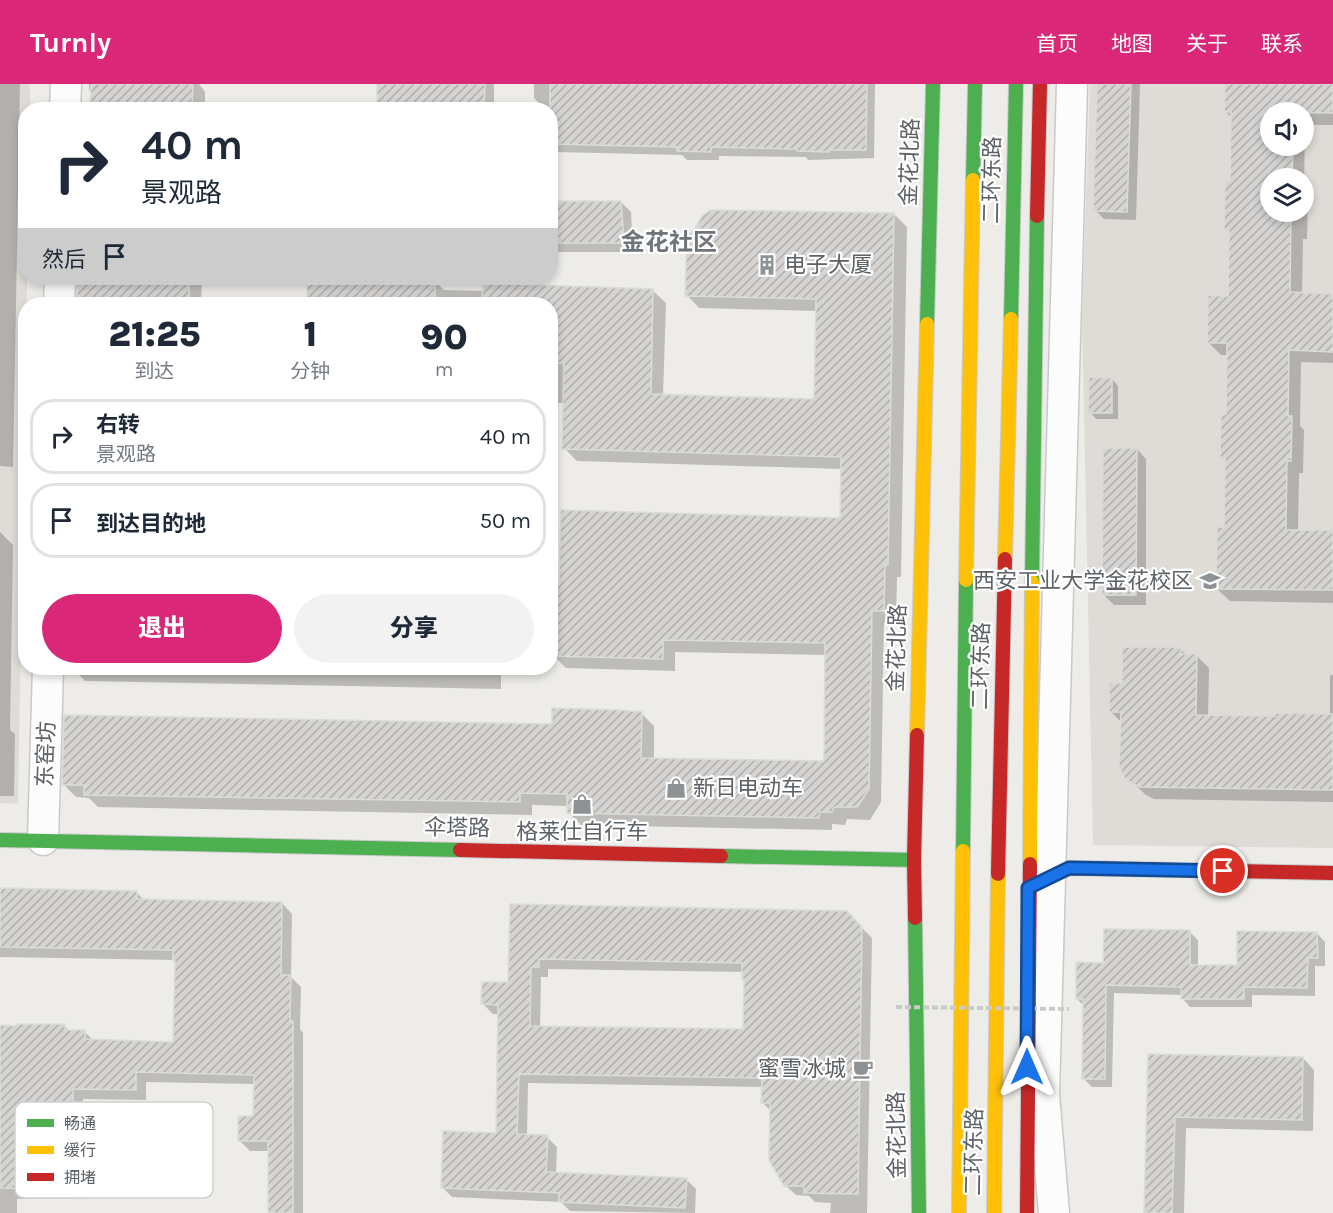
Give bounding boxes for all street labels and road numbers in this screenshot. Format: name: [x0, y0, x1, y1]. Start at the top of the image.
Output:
street label: 金花北路: [895, 118, 925, 206]
street label: 二环东路: [978, 136, 1006, 224]
street label: 金花北路: [882, 604, 912, 692]
street label: 二环东路: [967, 622, 995, 710]
street label: 东窑坊: [32, 721, 60, 787]
street label: 伞塔路: [424, 814, 490, 842]
street label: 金花北路: [883, 1091, 911, 1179]
street label: 二环东路: [960, 1108, 988, 1196]

